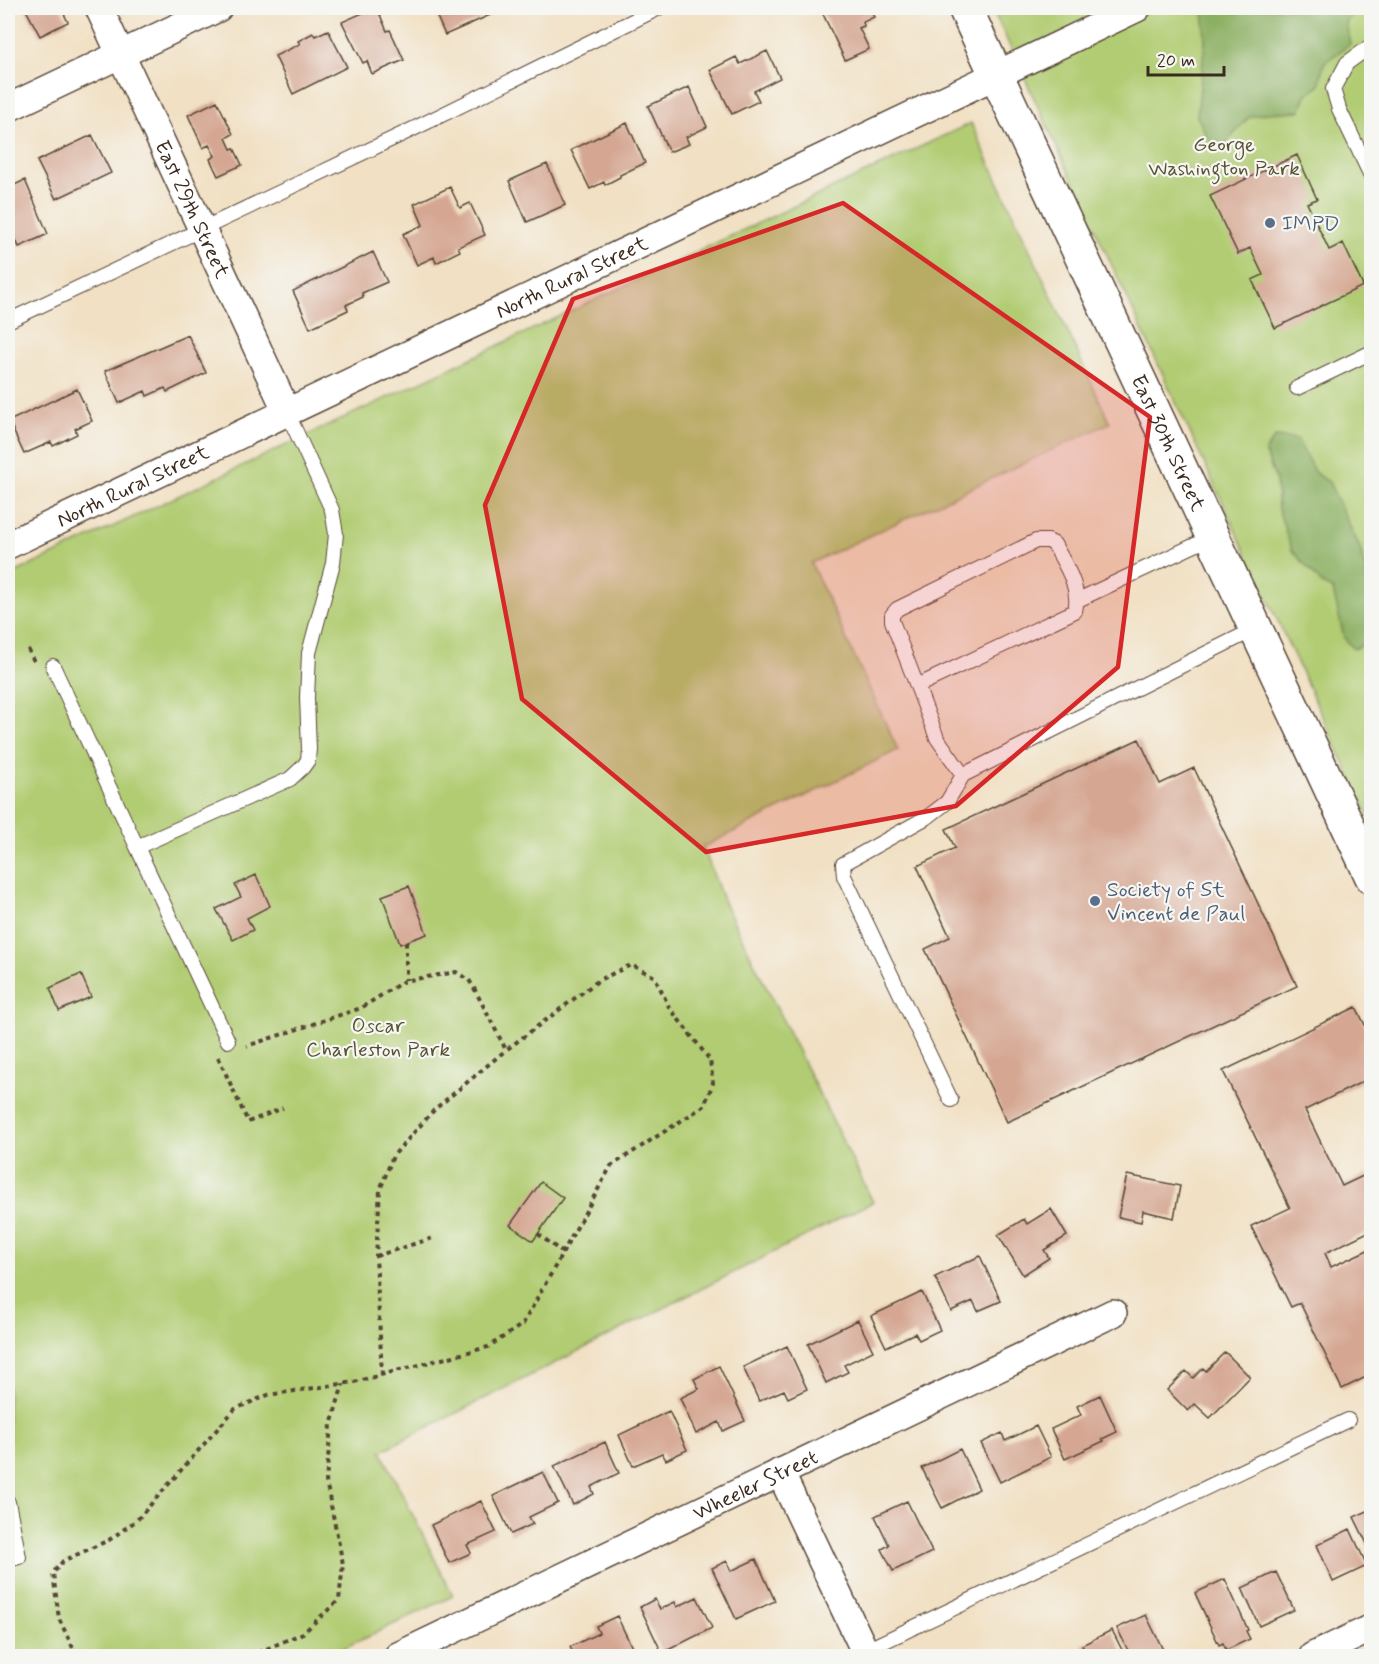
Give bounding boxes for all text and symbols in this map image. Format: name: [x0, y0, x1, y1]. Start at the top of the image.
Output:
scale bar: [1148, 39, 1224, 77]
text: 20 m: [1157, 49, 1195, 73]
park label: George Washington Park: [1148, 131, 1300, 185]
street label: East 29th Street: [148, 136, 236, 284]
place label: IMPD: [1282, 210, 1339, 238]
marker: IMPD: [1263, 216, 1277, 230]
street label: North Rural Street: [491, 229, 653, 326]
street label: East 30th Street: [1124, 370, 1212, 517]
street label: North Rural Street: [52, 438, 214, 535]
place label: Society of St Vincent de Paul: [1107, 876, 1245, 928]
marker: Society of St Vincent de Paul: [1088, 894, 1102, 908]
park label: Oscar Charleston Park: [306, 1012, 450, 1064]
street label: Wheeler Street: [688, 1444, 823, 1528]

